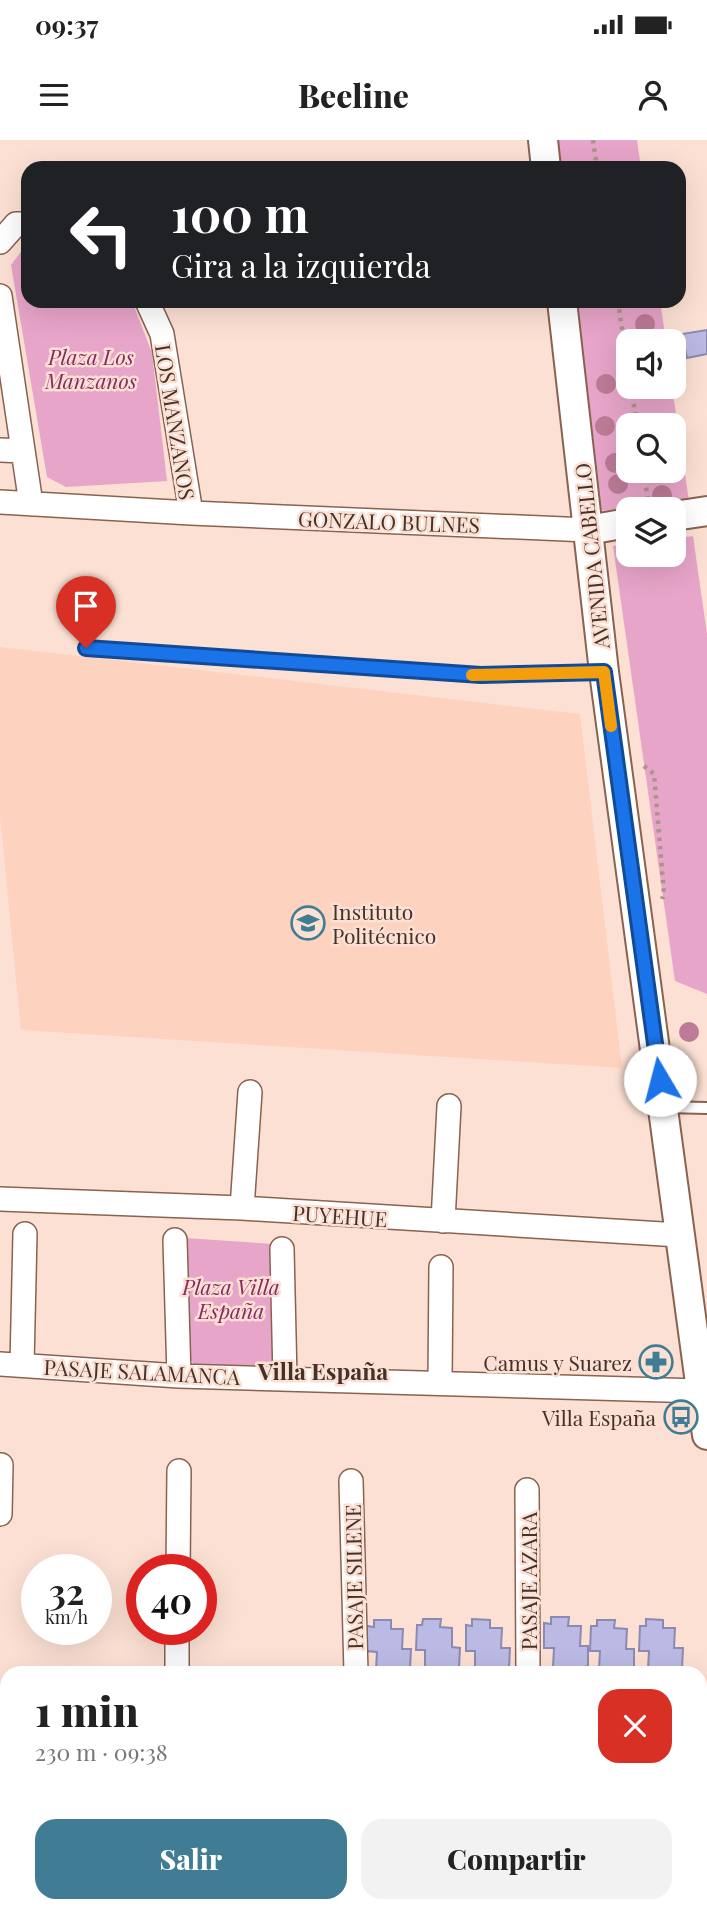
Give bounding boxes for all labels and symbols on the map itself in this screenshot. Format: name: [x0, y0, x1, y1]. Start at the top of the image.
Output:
park label: Plaza Los Manzanos: [44, 342, 137, 394]
street label: LOS MANZANOS: [150, 342, 202, 502]
street label: AVENIDA CABELLO: [567, 462, 615, 651]
street label: GONZALO BULNES: [298, 504, 480, 538]
pin: [56, 576, 116, 648]
place label: Instituto Politécnico: [332, 897, 436, 949]
school or university icon: Instituto Politécnico: [289, 904, 327, 942]
position arrow: [623, 1043, 697, 1117]
street label: PUYEHUE: [292, 1198, 388, 1232]
park label: Plaza Villa España: [181, 1272, 280, 1324]
pharmacy icon: Camus y Suarez: [637, 1343, 675, 1381]
place label: Camus y Suarez: [483, 1348, 632, 1376]
street label: PASAJE SALAMANCA: [43, 1352, 242, 1390]
district label: Villa España: [257, 1355, 388, 1386]
bus stop icon: Villa España: [662, 1398, 700, 1436]
place label: Villa España: [541, 1403, 657, 1431]
street label: PASAJE SILENE: [338, 1504, 368, 1650]
street label: PASAJE AZARA: [514, 1511, 542, 1650]
speed limit sign: 40: [126, 1554, 217, 1645]

